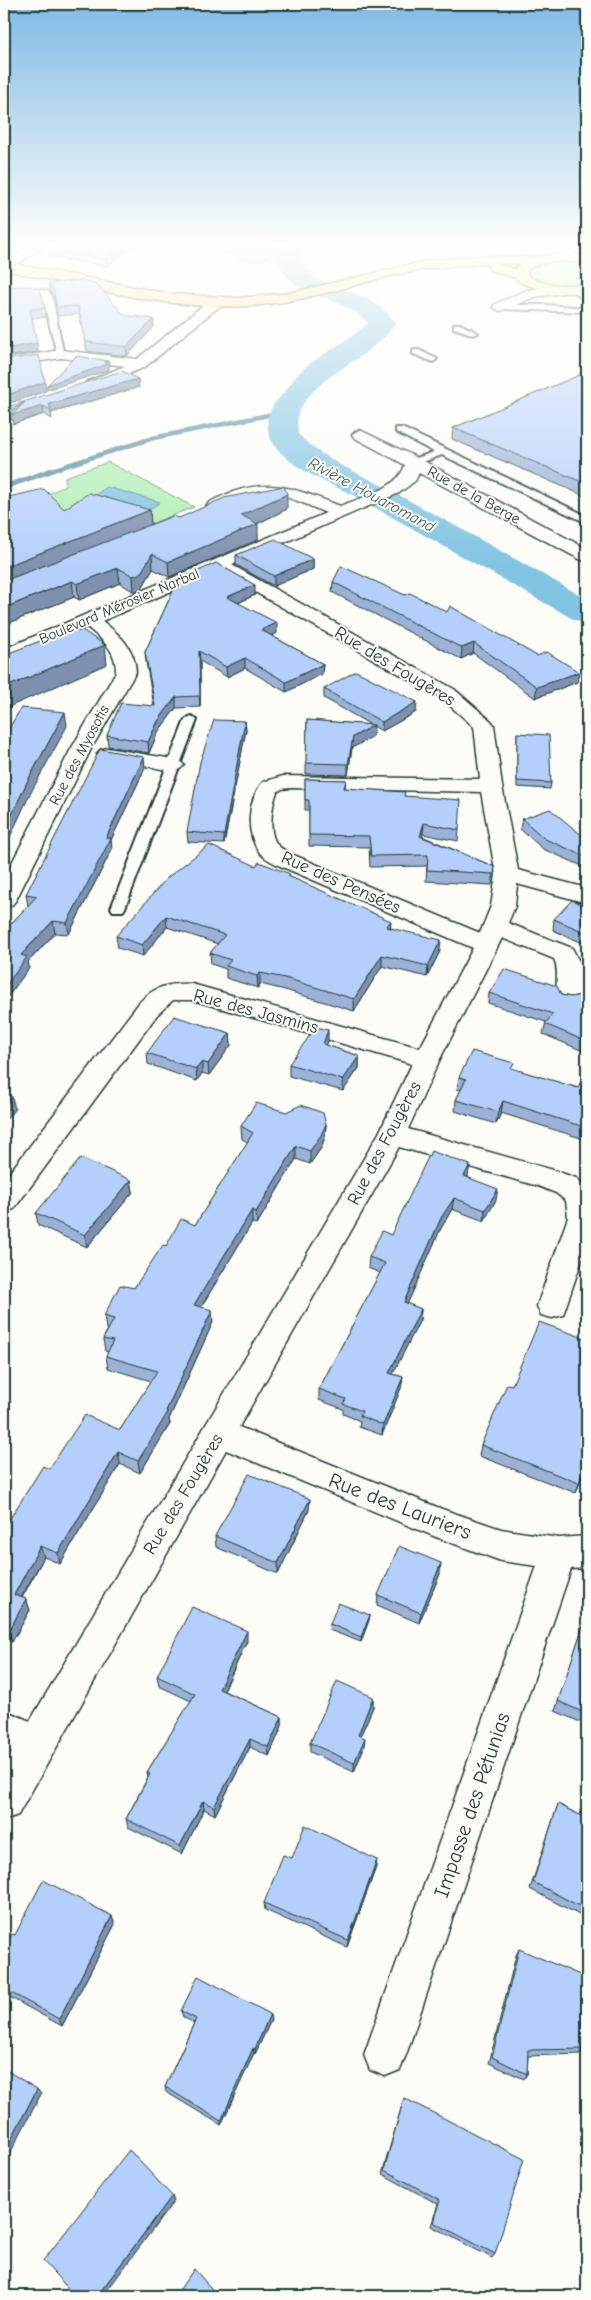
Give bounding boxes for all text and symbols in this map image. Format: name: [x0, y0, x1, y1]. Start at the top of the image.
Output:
water label: Rivière Houaromand: [305, 454, 438, 536]
street label: Rue de la Berge: [424, 462, 524, 528]
street label: Boulevard Mérosier Narbal: [36, 564, 202, 648]
street label: Rue des Fougères: [331, 622, 459, 711]
street label: Rue des Myosotis: [45, 702, 113, 808]
street label: Rue des Pensées: [278, 847, 404, 918]
street label: Rue des Jasmins: [191, 985, 321, 1038]
street label: Rue des Fougères: [343, 1078, 426, 1209]
street label: Rue des Fougères: [139, 1430, 228, 1558]
street label: Rue des Lauriers: [325, 1468, 475, 1544]
street label: Impasse des Pétunias: [429, 1709, 515, 1901]

